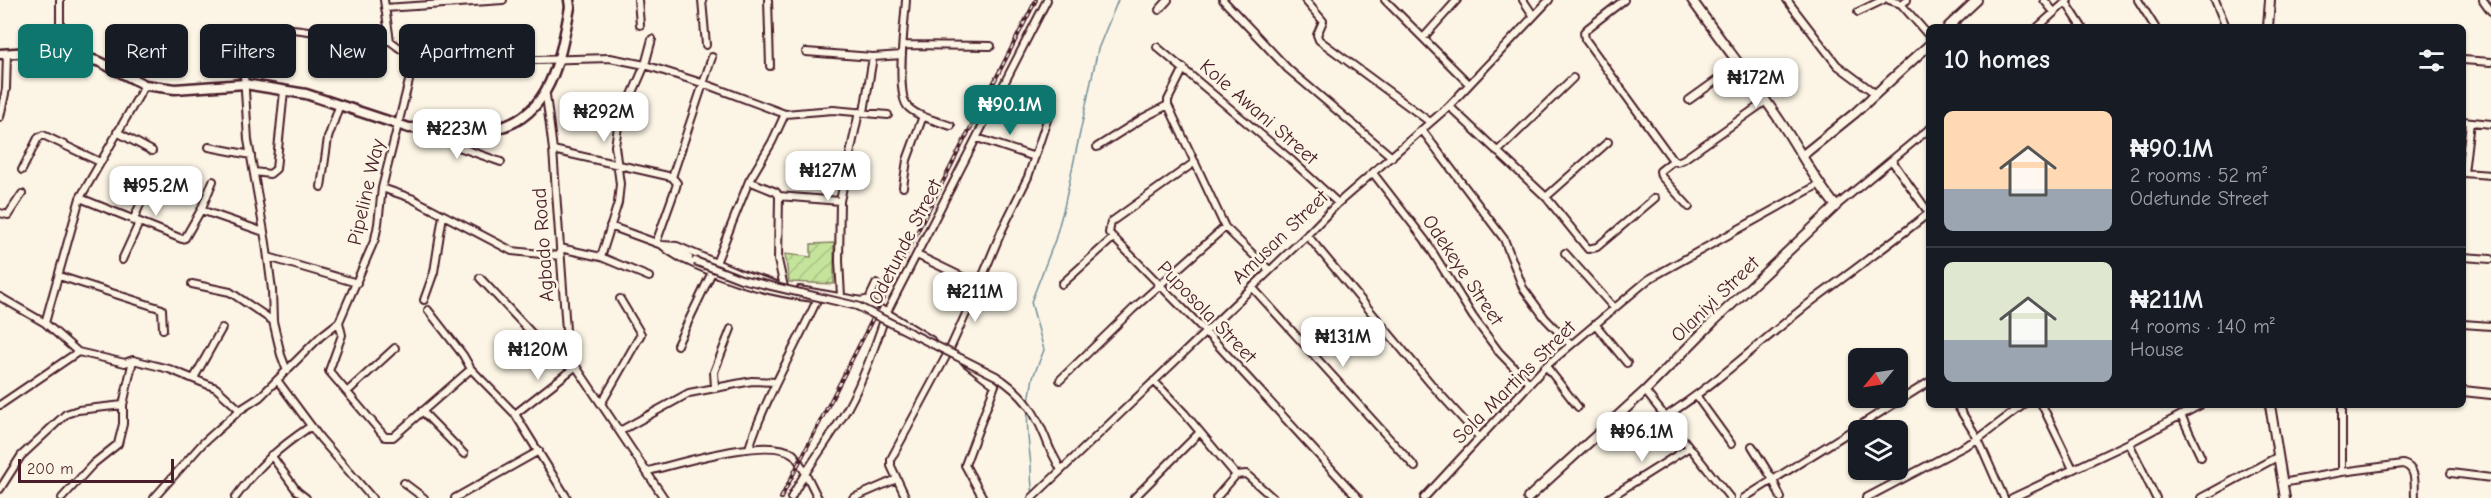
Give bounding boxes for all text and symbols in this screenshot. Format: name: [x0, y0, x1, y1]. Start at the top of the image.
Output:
chip: Buy: [18, 24, 93, 78]
chip: Rent: [105, 24, 188, 78]
chip: Filters: [200, 24, 296, 78]
chip: New: [308, 24, 387, 78]
chip: Apartment: [399, 24, 535, 78]
icon: filters: [2415, 44, 2448, 77]
text: 10 homes: [1944, 45, 2050, 75]
street label: Kole Awani Street: [1195, 55, 1324, 170]
pin: ₦172M: [1714, 58, 1798, 109]
text: ₦172M: [1727, 66, 1785, 89]
pin: ₦90.1M: [961, 85, 1059, 136]
pin: ₦292M: [562, 92, 646, 143]
text: ₦90.1M: [978, 93, 1042, 116]
text: ₦292M: [574, 100, 634, 123]
pin: ₦223M: [415, 109, 499, 160]
text: ₦223M: [427, 117, 487, 140]
text: ₦90.1M: [2130, 134, 2213, 164]
icon: home: [1992, 135, 2064, 207]
street label: Pipeline Way: [343, 137, 389, 247]
pin: ₦127M: [786, 151, 870, 202]
text: ₦127M: [799, 159, 857, 182]
text: 2 rooms · 52 m²: [2130, 164, 2267, 187]
pin: ₦95.2M: [107, 166, 205, 217]
text: ₦95.2M: [123, 174, 189, 197]
street label: Odetunde Street: [863, 174, 947, 309]
street label: Amusan Street: [1227, 184, 1334, 289]
street label: Agbado Road: [528, 187, 558, 303]
text: Odetunde Street: [2130, 187, 2268, 210]
street label: Odekeye Street: [1418, 210, 1509, 331]
street label: Olaniyi Street: [1666, 250, 1765, 347]
street label: Puposola Street: [1153, 256, 1262, 369]
pin: ₦211M: [933, 272, 1017, 323]
text: ₦211M: [947, 280, 1003, 303]
text: ₦211M: [2130, 285, 2203, 315]
icon: home: [1992, 286, 2064, 358]
street label: Sola Martins Street: [1448, 315, 1581, 448]
text: 4 rooms · 140 m²: [2130, 315, 2275, 338]
pin: ₦131M: [1301, 317, 1385, 368]
text: ₦131M: [1315, 325, 1371, 348]
pin: ₦120M: [496, 330, 580, 381]
text: ₦120M: [508, 338, 568, 361]
text: House: [2130, 338, 2184, 361]
north arrow: [1848, 348, 1908, 408]
map controls: [1848, 348, 1908, 480]
pin: ₦96.1M: [1593, 412, 1691, 463]
text: ₦96.1M: [1611, 420, 1673, 443]
button: layers: [1848, 420, 1908, 480]
scale bar: [18, 456, 174, 484]
text: 200 m: [27, 460, 73, 478]

